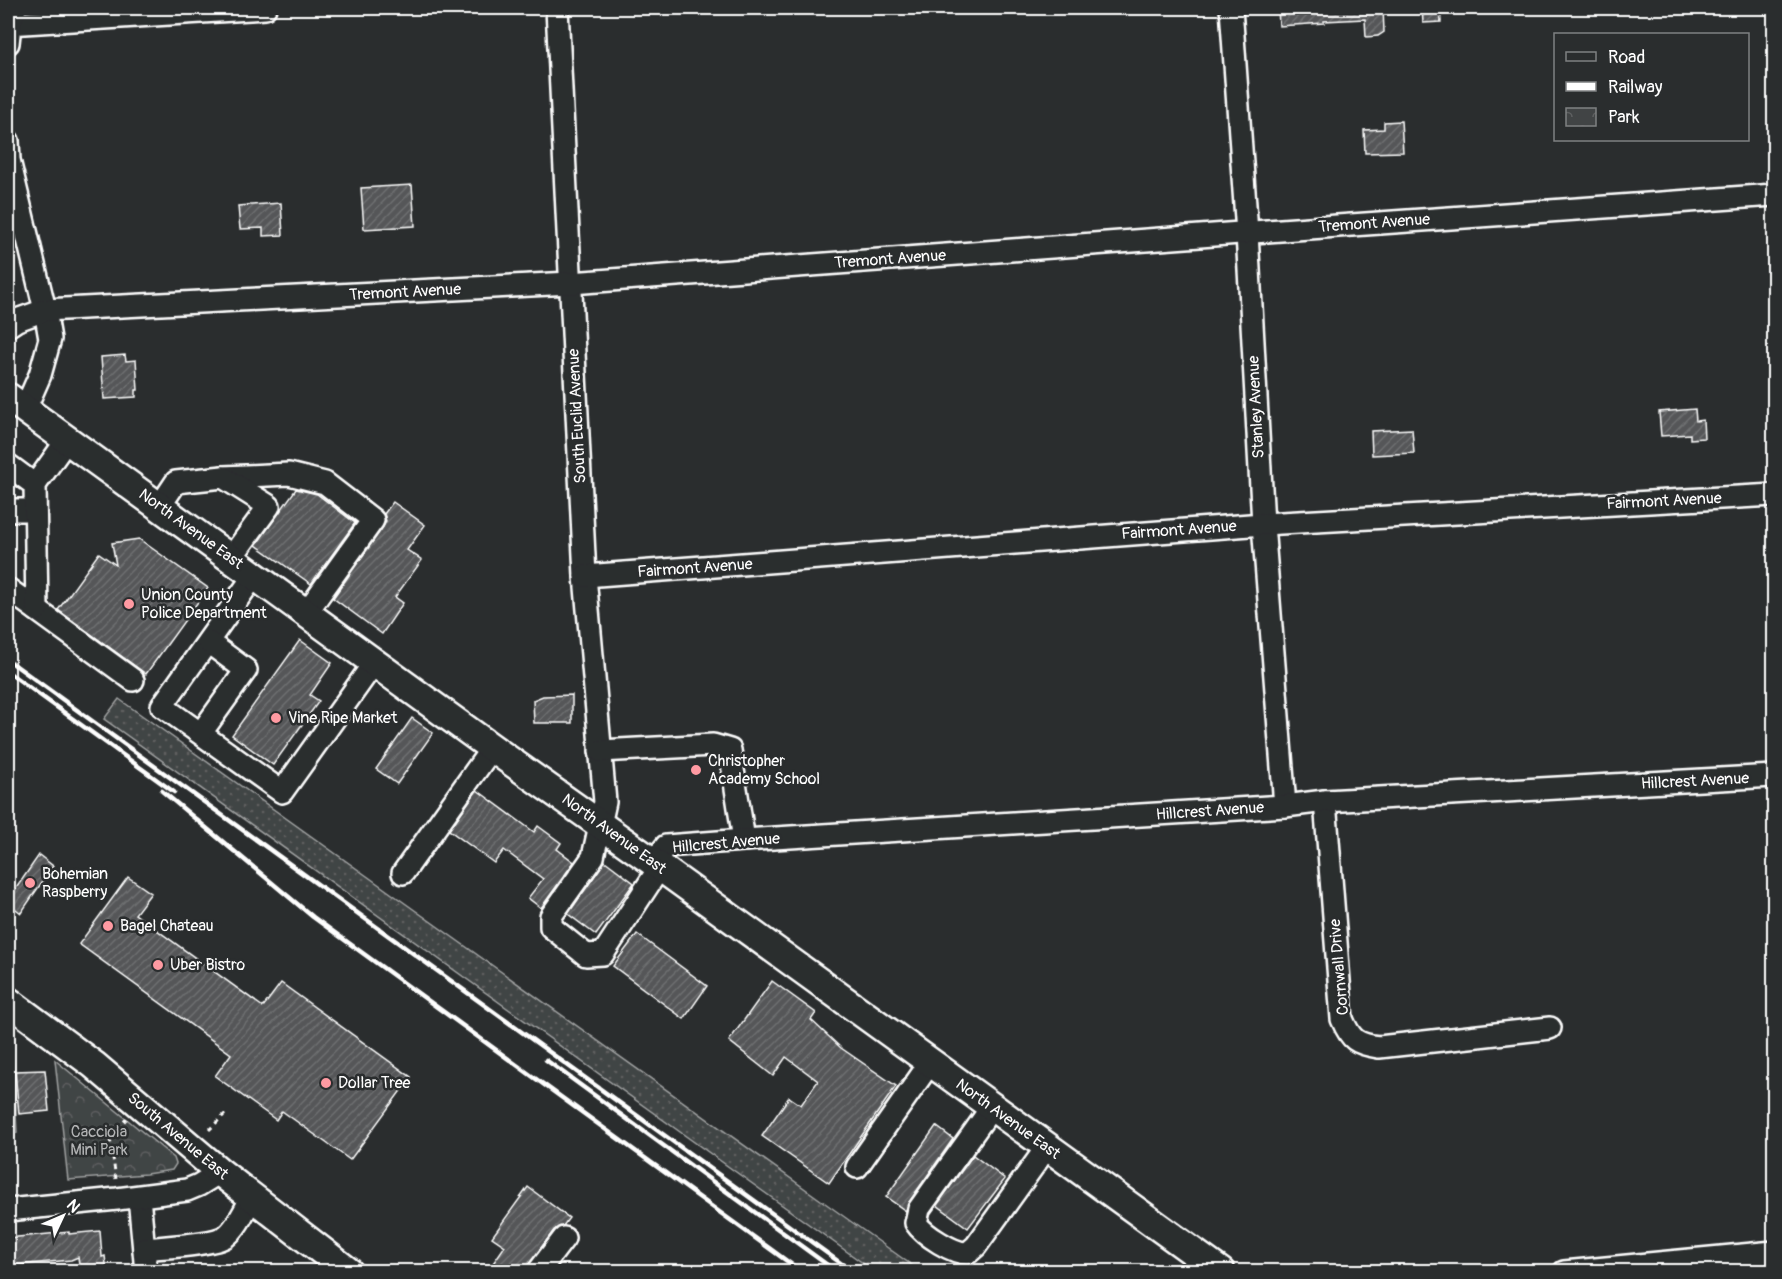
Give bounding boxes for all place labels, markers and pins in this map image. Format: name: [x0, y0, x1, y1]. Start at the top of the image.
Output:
place label: Union County Police Department: [141, 585, 267, 623]
marker: Union County Police Department: [122, 597, 136, 611]
place label: Vine Ripe Market: [288, 708, 398, 728]
marker: Vine Ripe Market: [269, 711, 283, 725]
place label: Christopher Academy School: [708, 751, 820, 789]
marker: Christopher Academy School: [689, 763, 703, 777]
place label: Bohemian Raspberry: [42, 864, 108, 902]
marker: Bohemian Raspberry: [23, 876, 37, 890]
place label: Bagel Chateau: [120, 916, 214, 936]
marker: Bagel Chateau: [101, 919, 115, 933]
place label: Uber Bistro: [170, 955, 245, 975]
marker: Uber Bistro: [151, 958, 165, 972]
place label: Dollar Tree: [338, 1073, 411, 1093]
marker: Dollar Tree: [319, 1076, 333, 1090]

